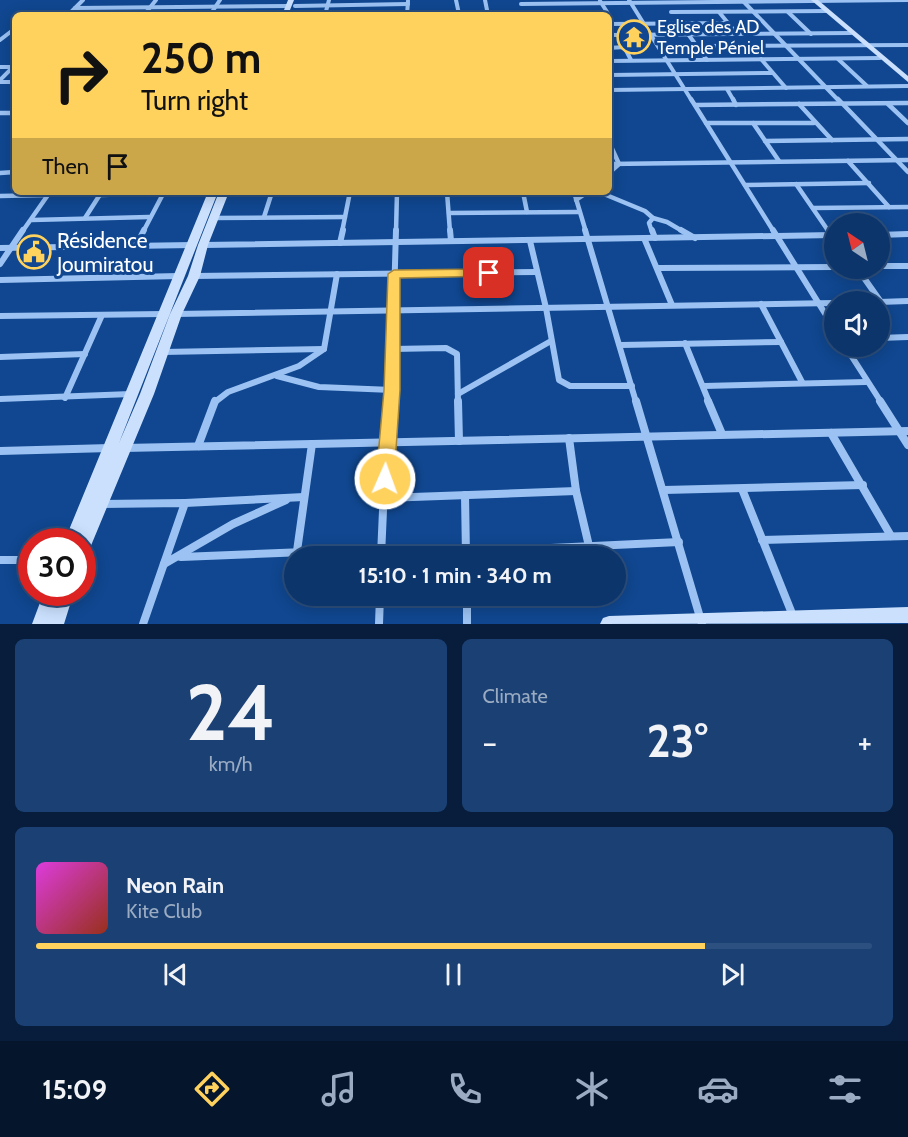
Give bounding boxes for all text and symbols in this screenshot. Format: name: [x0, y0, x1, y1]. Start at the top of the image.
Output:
place label: Eglise des AD Temple Péniel: [657, 16, 765, 59]
temple icon: Eglise des AD Temple Péniel: [616, 19, 652, 55]
text: 250 m: [141, 32, 261, 84]
icon: right: [42, 36, 120, 114]
text: Turn right: [141, 84, 248, 117]
icon: arrive: [101, 150, 134, 183]
text: Then: [42, 153, 89, 180]
north arrow: [824, 213, 890, 279]
map controls: [824, 213, 890, 357]
place label: Résidence Joumiratou: [56, 228, 153, 277]
public building icon: Résidence Joumiratou: [16, 234, 52, 270]
pin: [463, 247, 514, 298]
icon: arrive: [472, 256, 505, 289]
button: sound: [824, 291, 890, 357]
position arrow: [353, 447, 417, 511]
speed limit sign: 30: [18, 528, 96, 606]
text: 15:10 · 1 min · 340 m: [358, 562, 552, 589]
text: 24: [186, 665, 276, 760]
text: Climate: [483, 684, 548, 708]
text: 23°: [647, 714, 708, 768]
text: −: [483, 722, 497, 762]
text: +: [857, 722, 872, 762]
text: km/h: [209, 752, 253, 776]
text: Neon Rain: [126, 872, 224, 899]
text: Kite Club: [126, 899, 202, 923]
icon: previous: [159, 958, 192, 991]
icon: pause: [437, 958, 470, 991]
icon: next: [716, 958, 749, 991]
icon: directions: [191, 1068, 233, 1110]
icon: music: [318, 1068, 360, 1110]
icon: phone: [444, 1068, 486, 1110]
icon: climate: [571, 1068, 613, 1110]
icon: car: [697, 1068, 739, 1110]
icon: filters: [824, 1068, 866, 1110]
text: 15:09: [42, 1073, 107, 1106]

